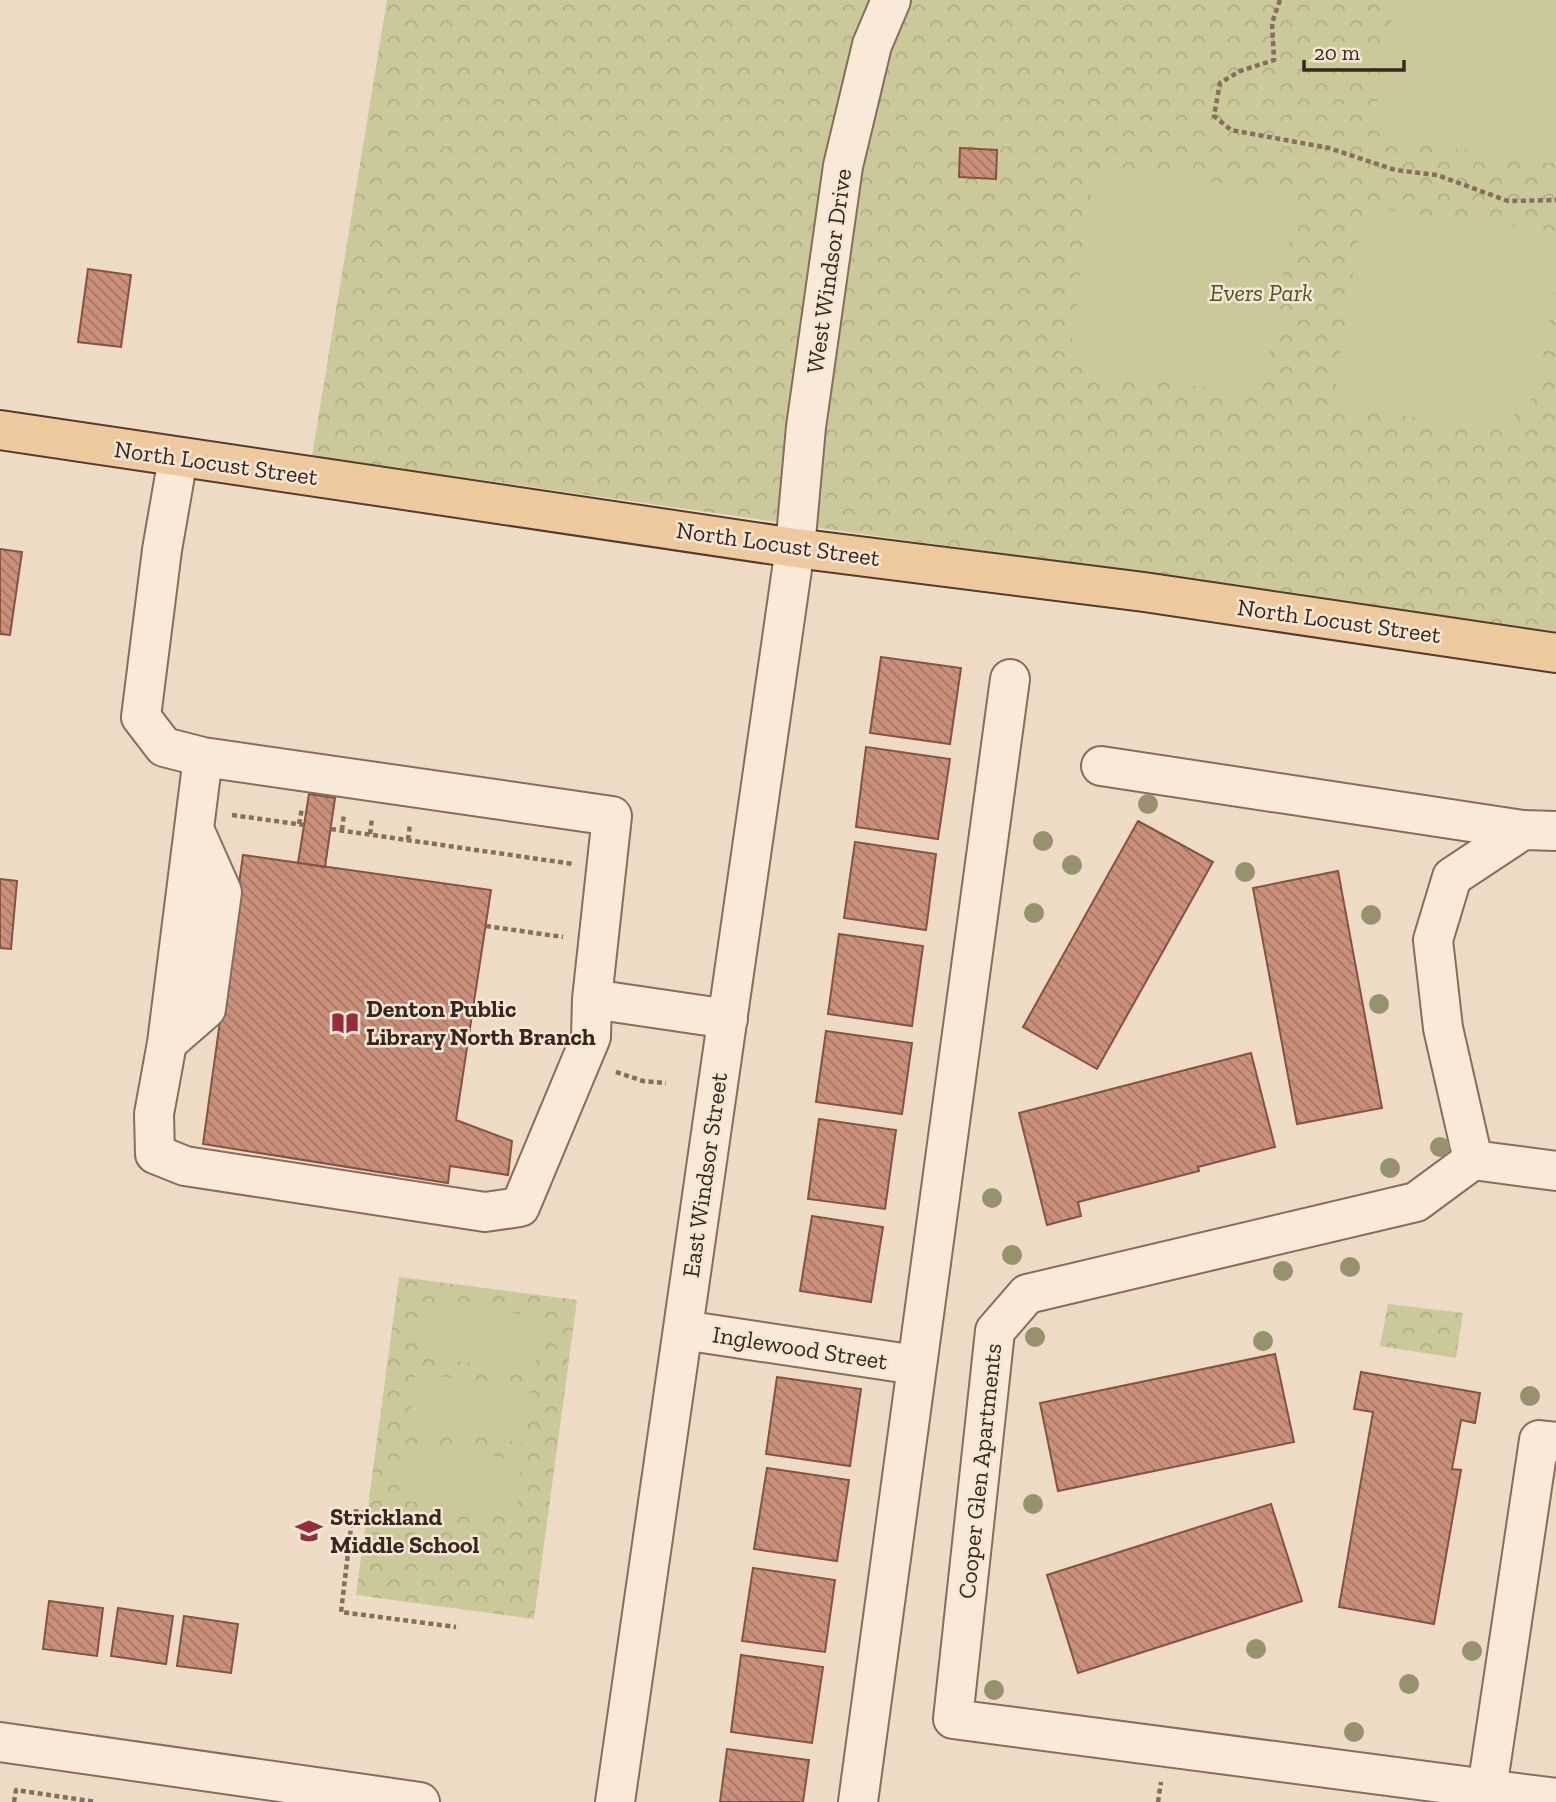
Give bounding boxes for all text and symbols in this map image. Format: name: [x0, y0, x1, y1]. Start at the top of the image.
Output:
scale bar: [1304, 28, 1404, 72]
text: 20 m: [1314, 40, 1360, 65]
street label: West Windsor Drive: [800, 167, 857, 375]
park label: Evers Park: [1209, 278, 1313, 307]
street label: North Locust Street: [112, 434, 320, 491]
street label: North Locust Street: [674, 515, 882, 572]
street label: North Locust Street: [1235, 592, 1443, 649]
place label: Denton Public Library North Branch: [366, 994, 596, 1051]
library icon: Denton Public Library North Branch: [330, 1008, 360, 1038]
street label: East Windsor Street: [676, 1071, 733, 1279]
street label: Inglewood Street: [711, 1319, 890, 1376]
street label: Cooper Glen Apartments: [952, 1342, 1007, 1600]
place label: Strickland Middle School: [330, 1502, 480, 1559]
school or university icon: Strickland Middle School: [294, 1516, 324, 1546]

